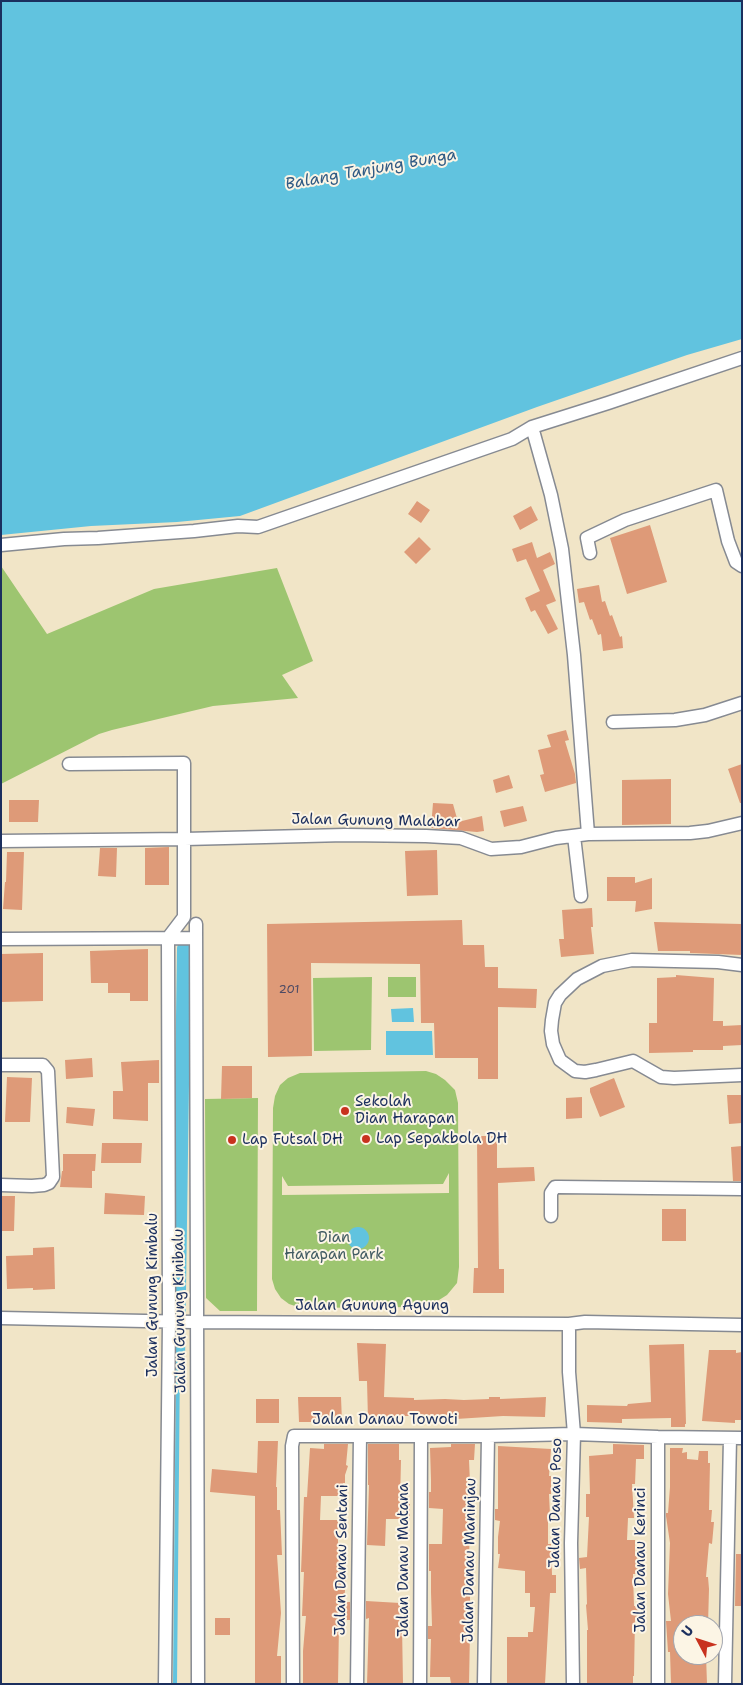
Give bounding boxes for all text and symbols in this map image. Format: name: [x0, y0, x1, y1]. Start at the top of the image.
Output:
water label: Balang Tanjung Bunga: [284, 145, 458, 195]
street label: Jalan Gunung Malabar: [291, 811, 461, 831]
house number: 201: [278, 983, 300, 997]
place label: Sekolah Dian Harapan: [355, 1093, 455, 1128]
marker: Sekolah Dian Harapan: [339, 1105, 351, 1117]
place label: Lap Sepakbola DH: [376, 1130, 507, 1148]
place label: Lap Futsal DH: [242, 1131, 343, 1149]
marker: Lap Sepakbola DH: [360, 1133, 372, 1145]
marker: Lap Futsal DH: [226, 1134, 238, 1146]
street label: Jalan Gunung Kimbalu: [144, 1213, 162, 1377]
street label: Jalan Gunung Kinibalu: [170, 1229, 190, 1393]
park label: Dian Harapan Park: [284, 1229, 384, 1264]
street label: Jalan Gunung Agung: [295, 1297, 449, 1315]
street label: Jalan Danau Towoti: [312, 1411, 458, 1429]
street label: Jalan Danau Poso: [546, 1438, 566, 1568]
street label: Jalan Danau Maninjau: [460, 1478, 480, 1642]
street label: Jalan Danau Matana: [395, 1483, 413, 1637]
street label: Jalan Danau Sentani: [332, 1484, 352, 1636]
street label: Jalan Danau Kerinci: [632, 1487, 650, 1633]
north arrow: [673, 1615, 723, 1665]
text: U: [677, 1622, 697, 1640]

